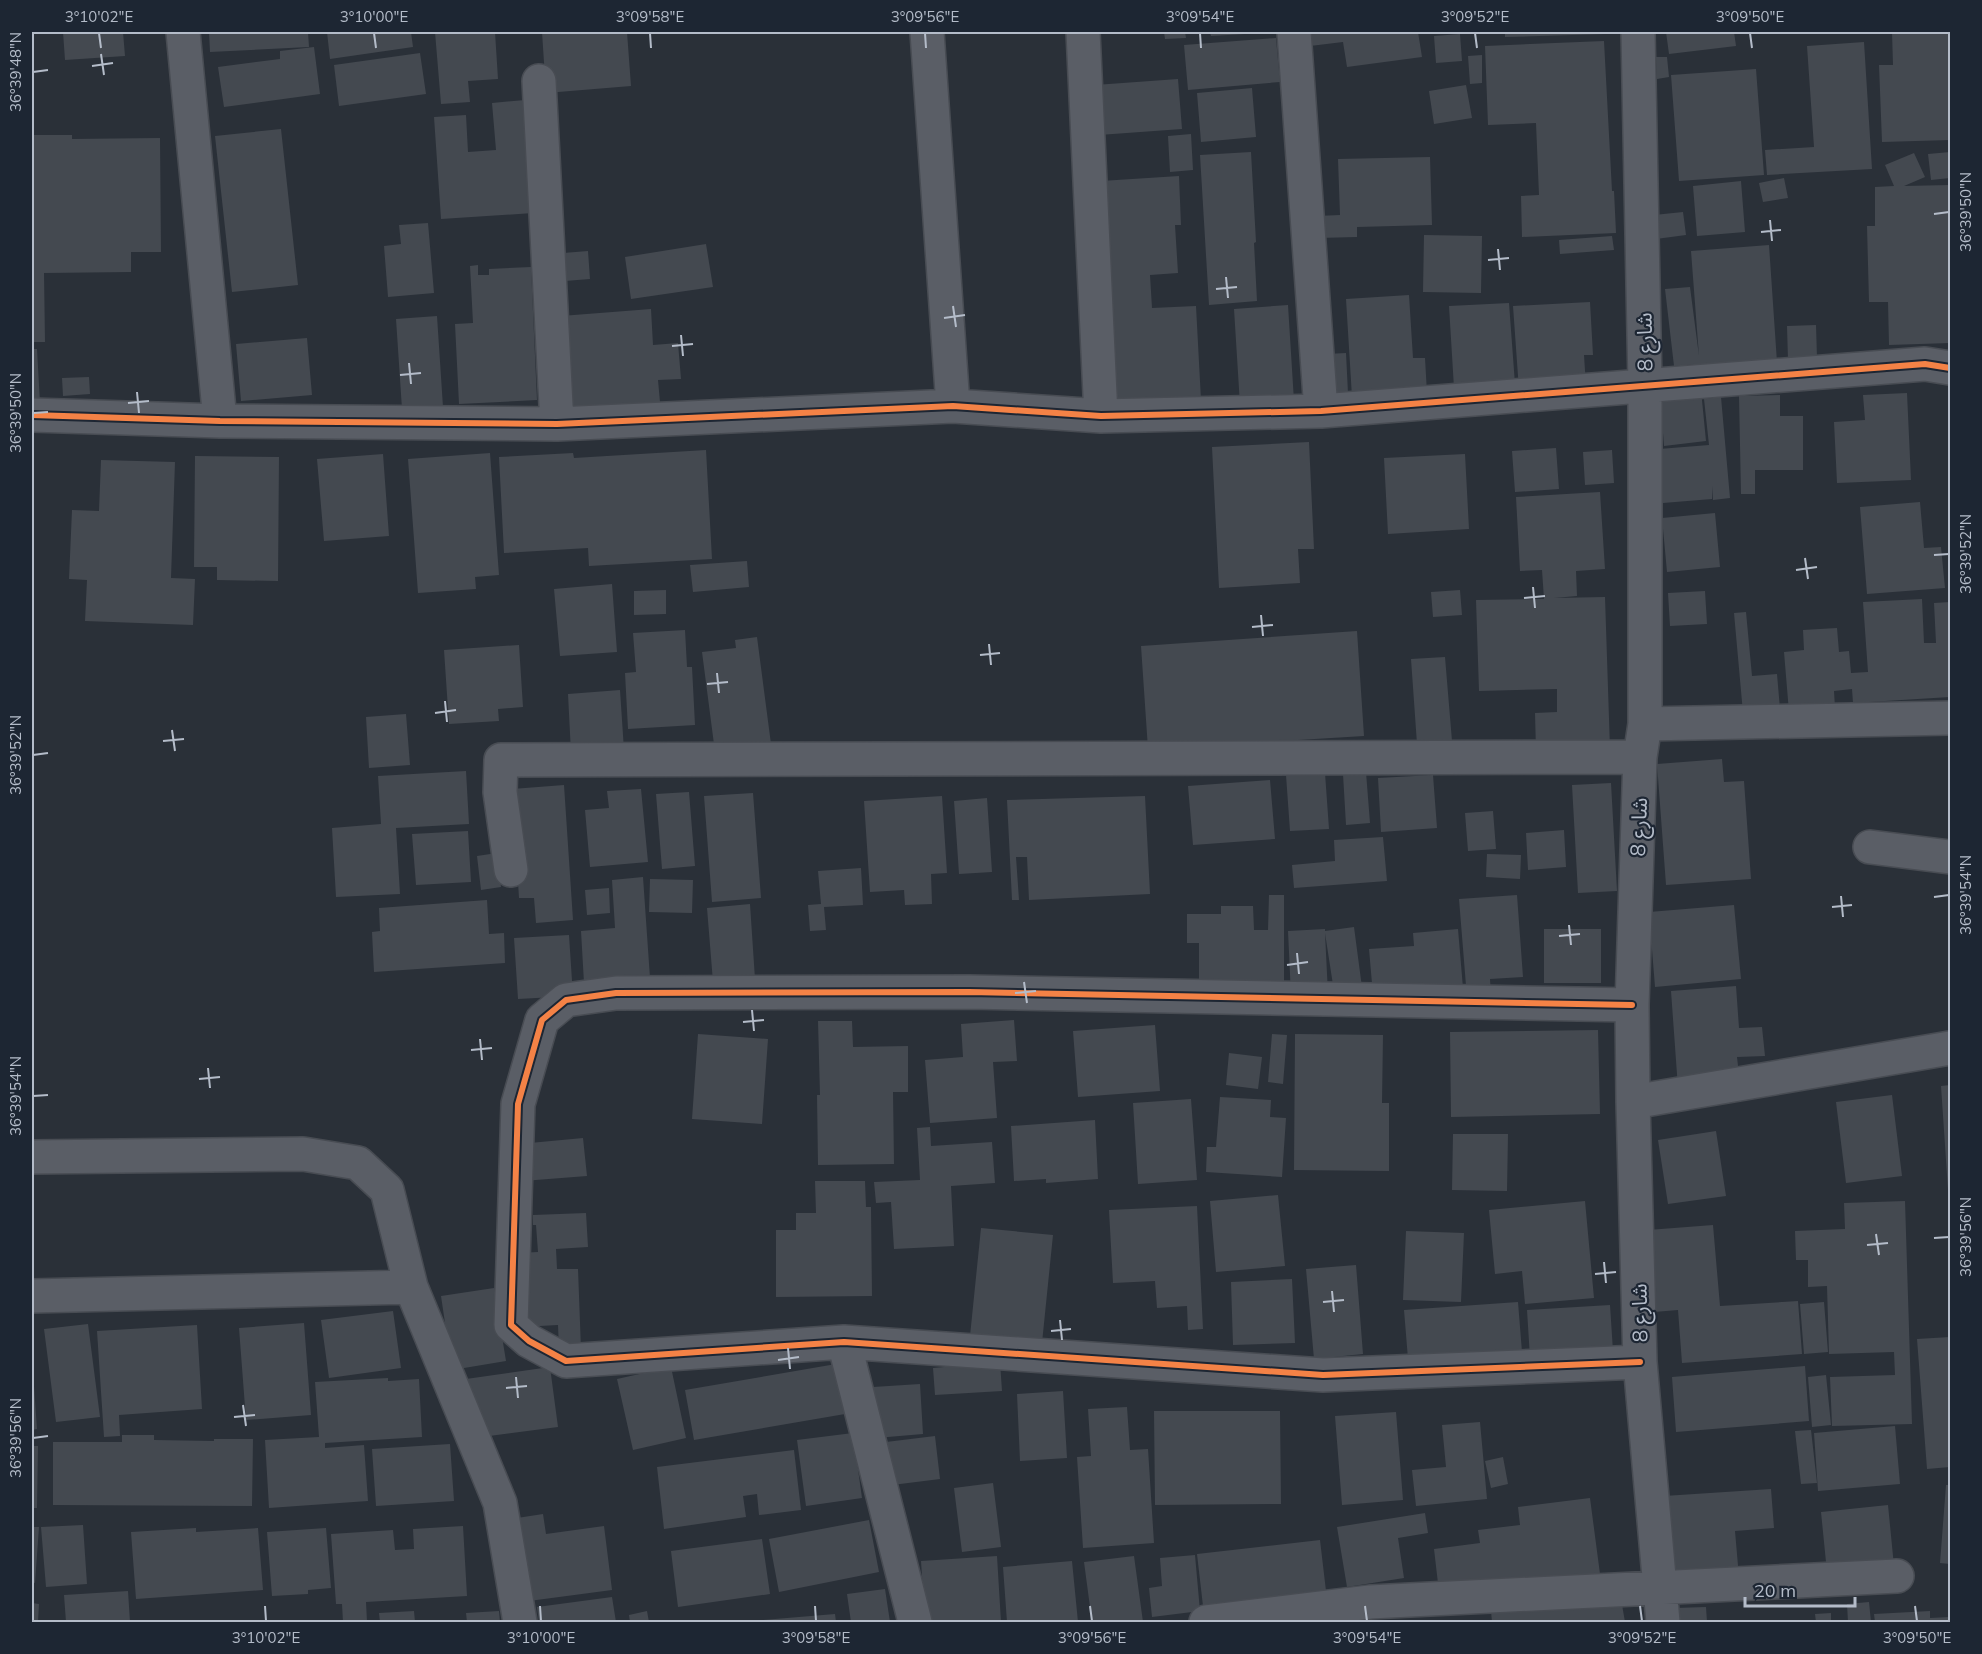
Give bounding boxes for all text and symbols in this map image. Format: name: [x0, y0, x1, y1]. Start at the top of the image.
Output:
text: 3°10'02"E: [65, 7, 133, 26]
text: 3°10'00"E: [340, 7, 408, 26]
text: 3°09'58"E: [616, 7, 684, 26]
text: 3°09'56"E: [891, 7, 959, 26]
text: 3°09'54"E: [1166, 7, 1234, 26]
text: 3°09'52"E: [1441, 7, 1509, 26]
text: 3°09'50"E: [1716, 7, 1784, 26]
text: 36°39'48"N: [6, 32, 25, 112]
text: 36°39'50"N: [1956, 172, 1975, 252]
street label: شارع 8: [1630, 312, 1661, 372]
text: 36°39'50"N: [6, 373, 25, 453]
text: 36°39'52"N: [1956, 514, 1975, 594]
text: 36°39'52"N: [6, 715, 25, 795]
street label: شارع 8: [1624, 797, 1655, 857]
text: 36°39'54"N: [1956, 855, 1975, 935]
text: 36°39'54"N: [6, 1056, 25, 1136]
text: 36°39'56"N: [1956, 1197, 1975, 1277]
street label: شارع 8: [1625, 1283, 1656, 1343]
text: 36°39'56"N: [6, 1398, 25, 1478]
scale bar: [1745, 1570, 1854, 1608]
text: 20 m: [1754, 1579, 1796, 1602]
text: 3°10'02"E: [232, 1628, 300, 1647]
text: 3°10'00"E: [507, 1628, 575, 1647]
text: 3°09'58"E: [782, 1628, 850, 1647]
text: 3°09'56"E: [1058, 1628, 1126, 1647]
text: 3°09'54"E: [1333, 1628, 1401, 1647]
text: 3°09'52"E: [1608, 1628, 1676, 1647]
text: 3°09'50"E: [1883, 1628, 1951, 1647]

